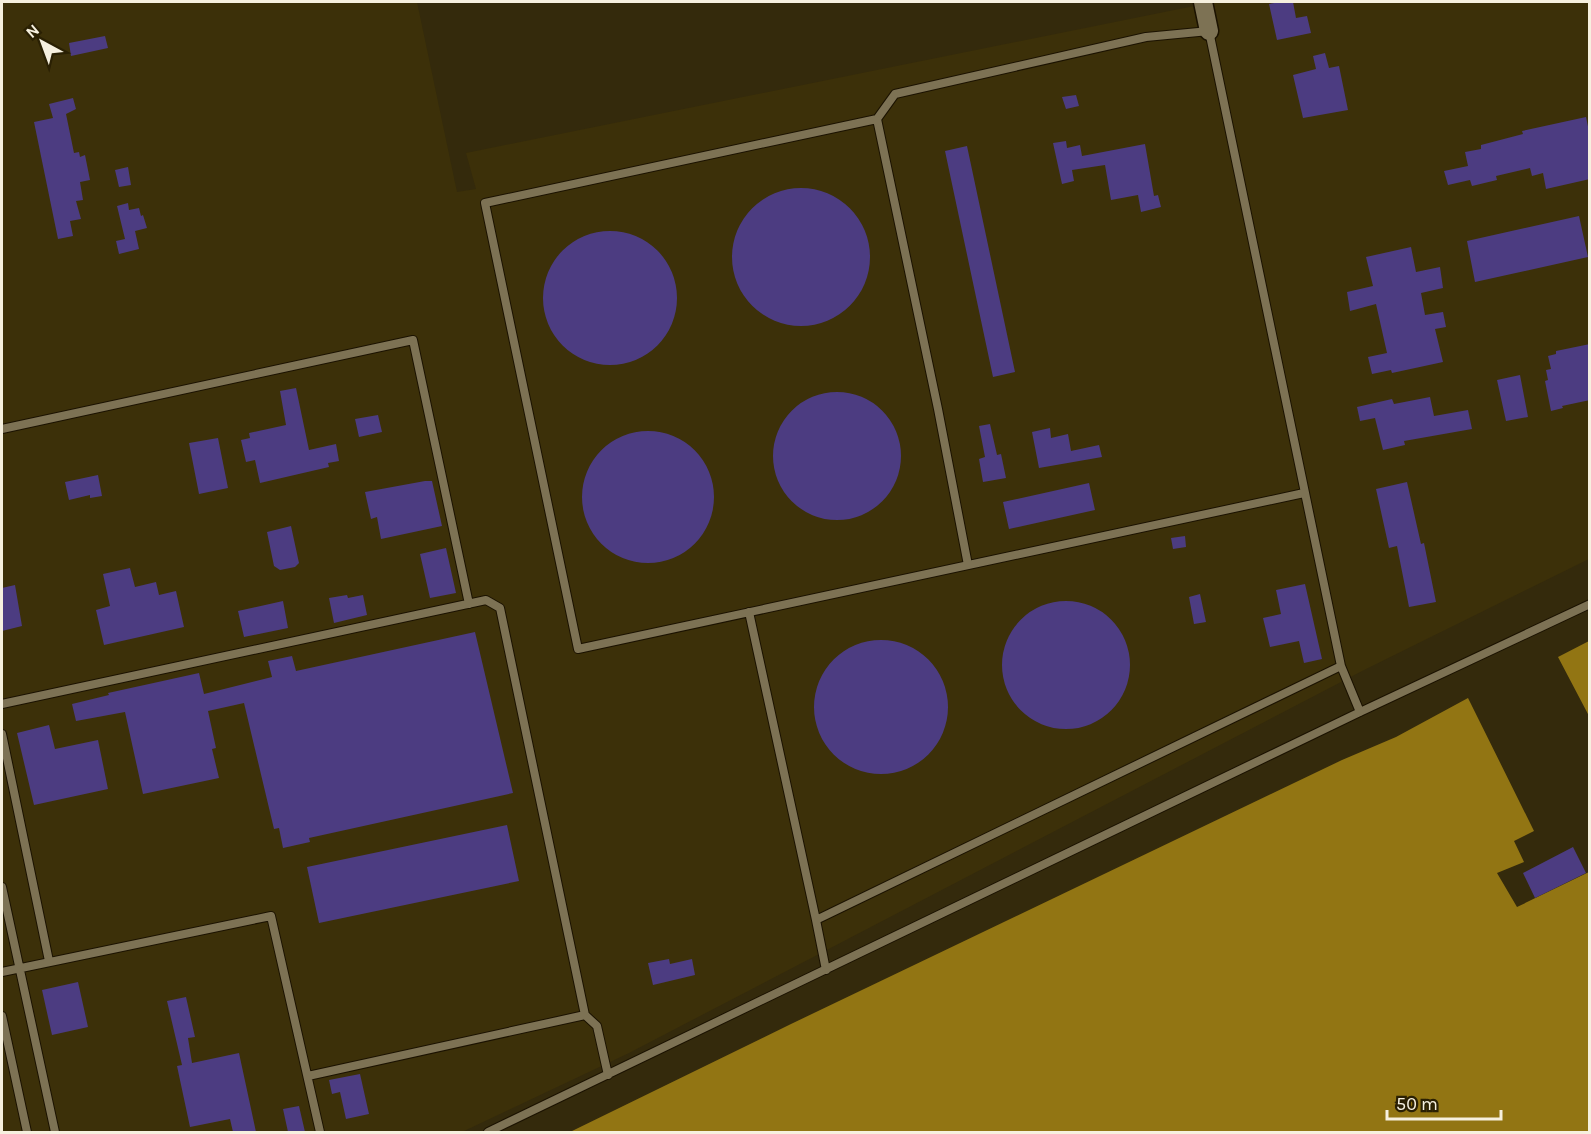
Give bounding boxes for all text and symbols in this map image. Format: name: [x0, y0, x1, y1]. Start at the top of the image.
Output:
north arrow: [12, 12, 72, 72]
text: N: [22, 20, 43, 42]
scale bar: [1387, 1083, 1501, 1121]
text: 50 m: [1396, 1093, 1438, 1115]

